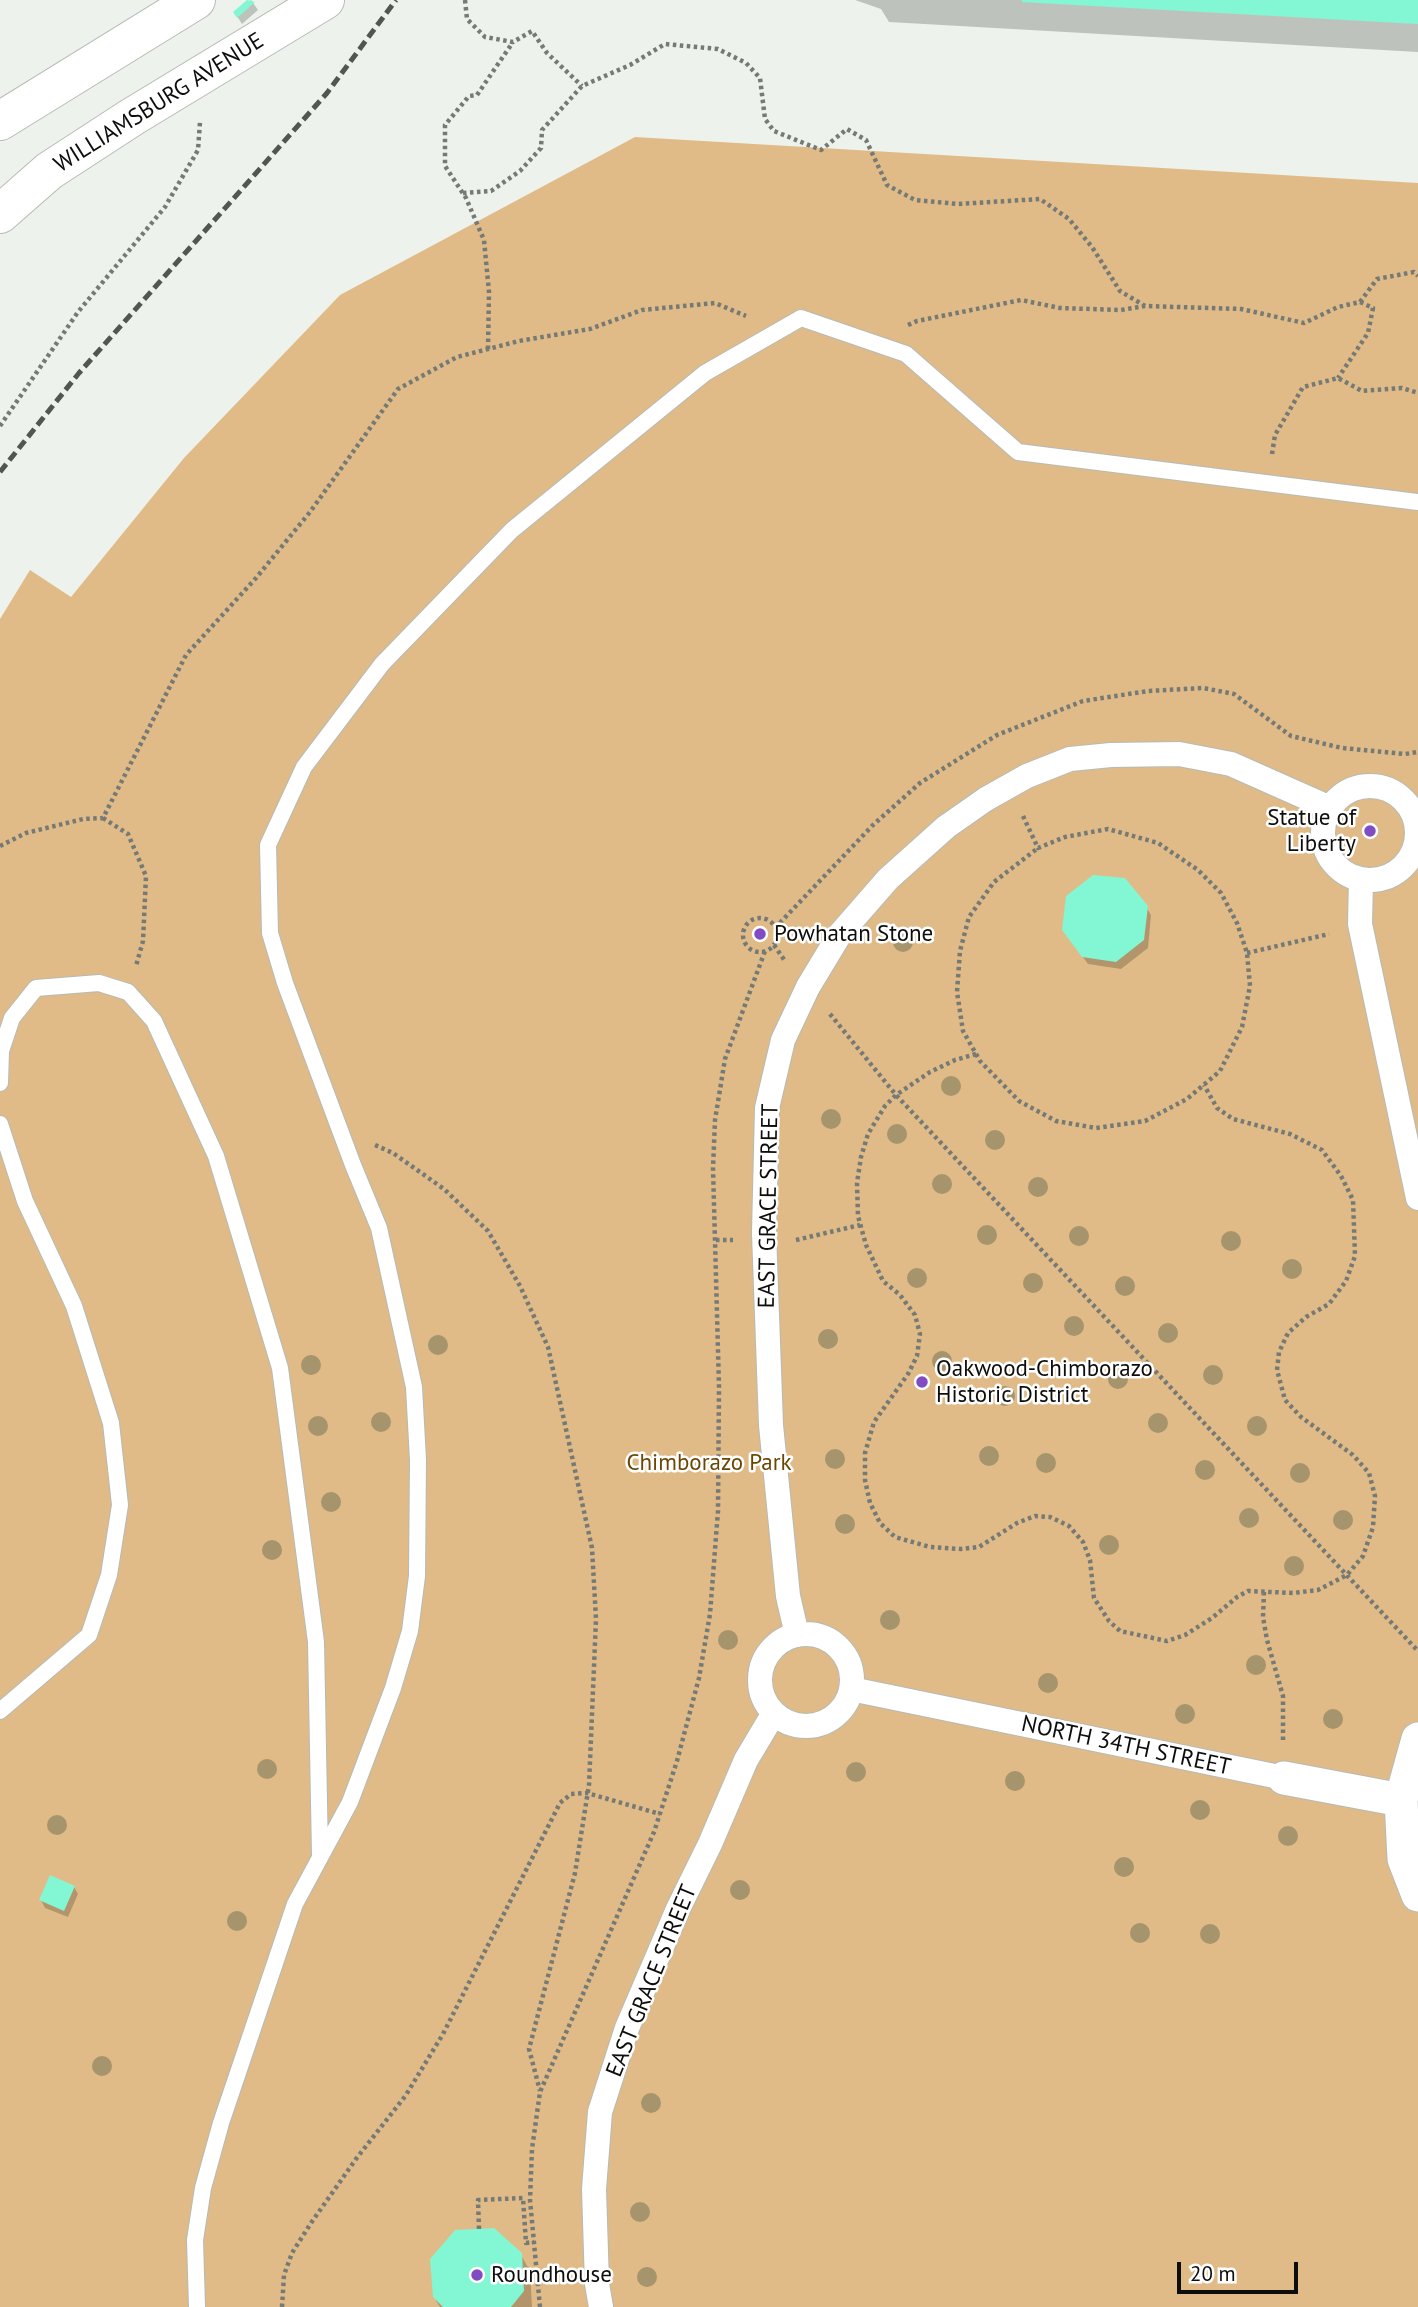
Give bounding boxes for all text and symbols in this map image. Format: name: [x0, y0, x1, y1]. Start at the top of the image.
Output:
street label: WILLIAMSBURG AVENUE: [49, 27, 269, 179]
place label: Statue of Liberty: [1267, 804, 1356, 858]
marker: Statue of Liberty: [1362, 823, 1378, 839]
place label: Powhatan Stone: [774, 920, 933, 948]
marker: Powhatan Stone: [752, 926, 768, 942]
street label: EAST GRACE STREET: [753, 1103, 785, 1309]
place label: Oakwood-Chimborazo Historic District: [936, 1355, 1153, 1409]
marker: Oakwood-Chimborazo Historic District: [914, 1374, 930, 1390]
park label: Chimborazo Park: [626, 1449, 792, 1477]
street label: NORTH 34TH STREET: [1019, 1710, 1233, 1782]
street label: EAST GRACE STREET: [601, 1881, 703, 2081]
scale bar: [1180, 2248, 1301, 2292]
text: 20 m: [1190, 2260, 1236, 2287]
place label: Roundhouse: [491, 2261, 612, 2289]
marker: Roundhouse: [469, 2267, 485, 2283]

